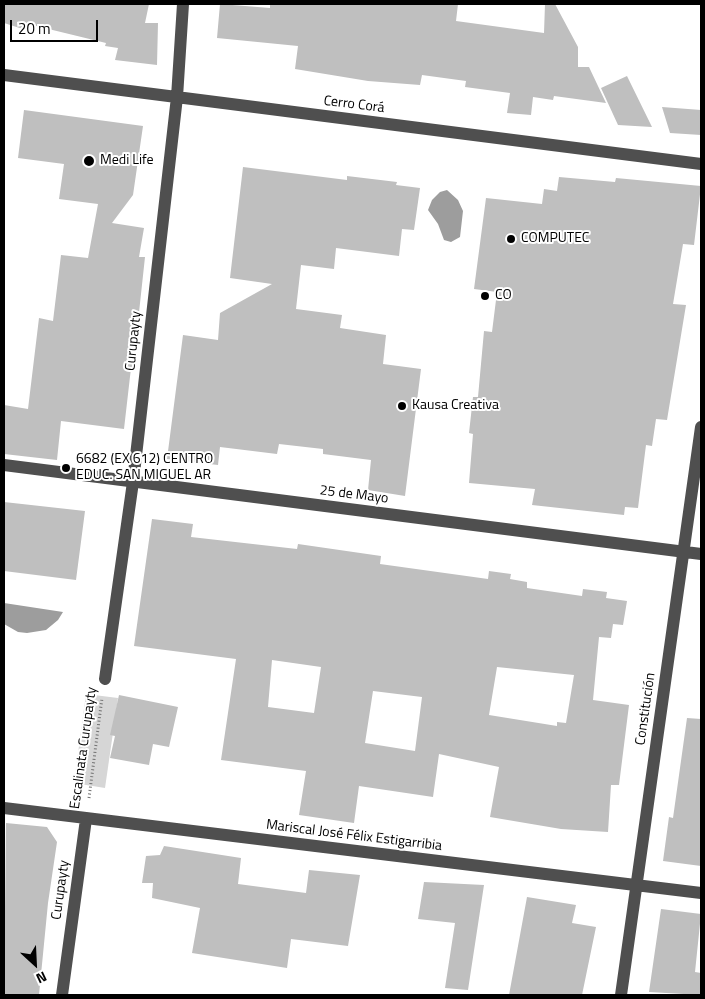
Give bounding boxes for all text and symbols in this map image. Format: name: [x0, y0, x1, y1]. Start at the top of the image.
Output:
scale bar: [12, 10, 100, 42]
text: 20 m: [18, 17, 51, 40]
street label: Cerro Corá: [323, 93, 385, 117]
place label: Medi Life: [100, 153, 154, 169]
marker: Medi Life: [82, 154, 96, 168]
place label: COMPUTEC: [521, 231, 589, 247]
marker: COMPUTEC: [505, 233, 517, 245]
place label: CO: [495, 288, 512, 304]
marker: CO: [479, 290, 491, 302]
street label: Curupayty: [123, 310, 145, 372]
place label: Kausa Creativa: [412, 398, 499, 414]
marker: Kausa Creativa: [396, 400, 408, 412]
place label: 6682 (EX 612) CENTRO EDUC. SAN MIGUEL AR: [76, 452, 213, 484]
marker: 6682 (EX 612) CENTRO EDUC. SAN MIGUEL AR: [60, 462, 72, 474]
street label: 25 de Mayo: [319, 482, 389, 508]
street label: Constitución: [633, 672, 659, 746]
street label: Escalinata Curupayty: [67, 686, 101, 810]
street label: Mariscal José Félix Estigarribia: [265, 817, 443, 855]
street label: Curupayty: [49, 859, 73, 921]
north arrow: [10, 939, 60, 989]
text: N: [33, 966, 50, 990]

